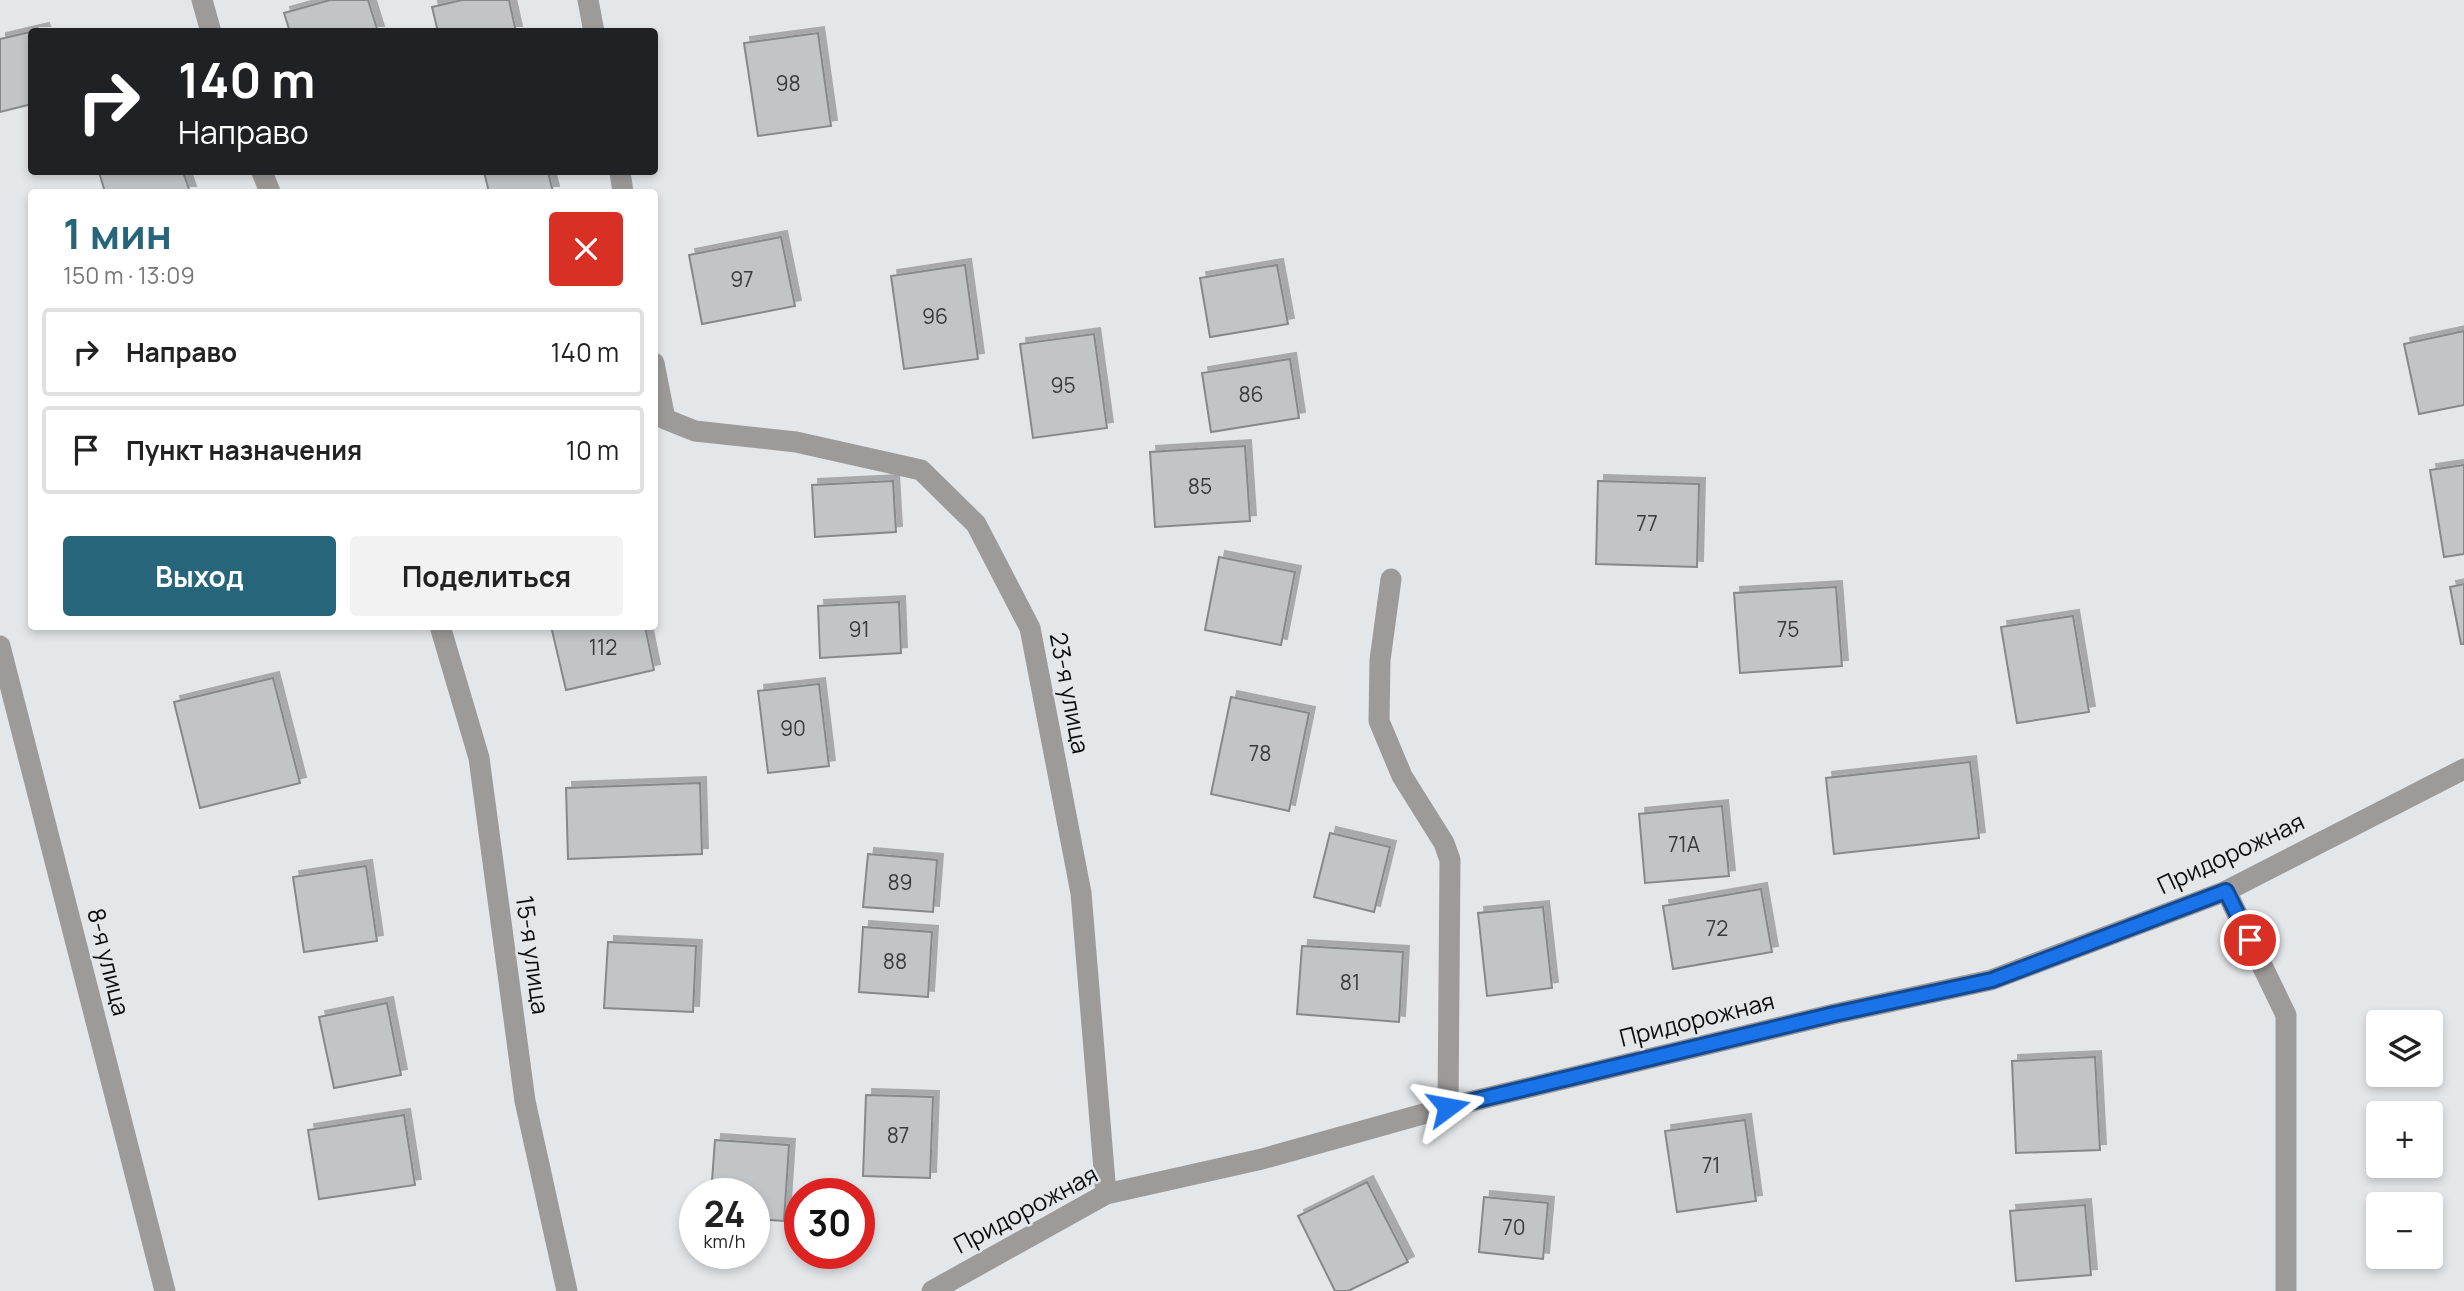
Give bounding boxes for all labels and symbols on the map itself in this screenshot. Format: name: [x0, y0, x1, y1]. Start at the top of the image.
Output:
house number: 98: [775, 69, 801, 97]
house number: 97: [730, 265, 754, 293]
house number: 96: [922, 302, 948, 330]
house number: 95: [1050, 371, 1076, 399]
house number: 86: [1238, 380, 1264, 408]
house number: 85: [1188, 472, 1212, 500]
house number: 77: [1636, 509, 1658, 537]
house number: 91: [848, 615, 870, 643]
house number: 75: [1777, 615, 1799, 643]
street label: 23-я улица: [1043, 629, 1098, 756]
house number: 112: [589, 633, 617, 661]
house number: 90: [780, 714, 806, 742]
house number: 78: [1249, 739, 1271, 767]
street label: Придорожная: [2151, 804, 2309, 901]
house number: 71А: [1668, 830, 1700, 858]
house number: 89: [887, 868, 913, 896]
street label: 15-я улица: [509, 893, 558, 1016]
street label: 8-я улица: [80, 904, 139, 1019]
pin: [2220, 910, 2280, 970]
house number: 72: [1706, 914, 1728, 942]
house number: 88: [883, 947, 907, 975]
house number: 81: [1340, 968, 1360, 996]
street label: Придорожная: [1616, 983, 1778, 1054]
position arrow: [1411, 1070, 1485, 1144]
house number: 87: [887, 1121, 909, 1149]
house number: 71: [1702, 1151, 1720, 1179]
street label: Придорожная: [947, 1157, 1103, 1261]
speed limit sign: 30: [784, 1178, 875, 1269]
house number: 70: [1502, 1213, 1526, 1241]

